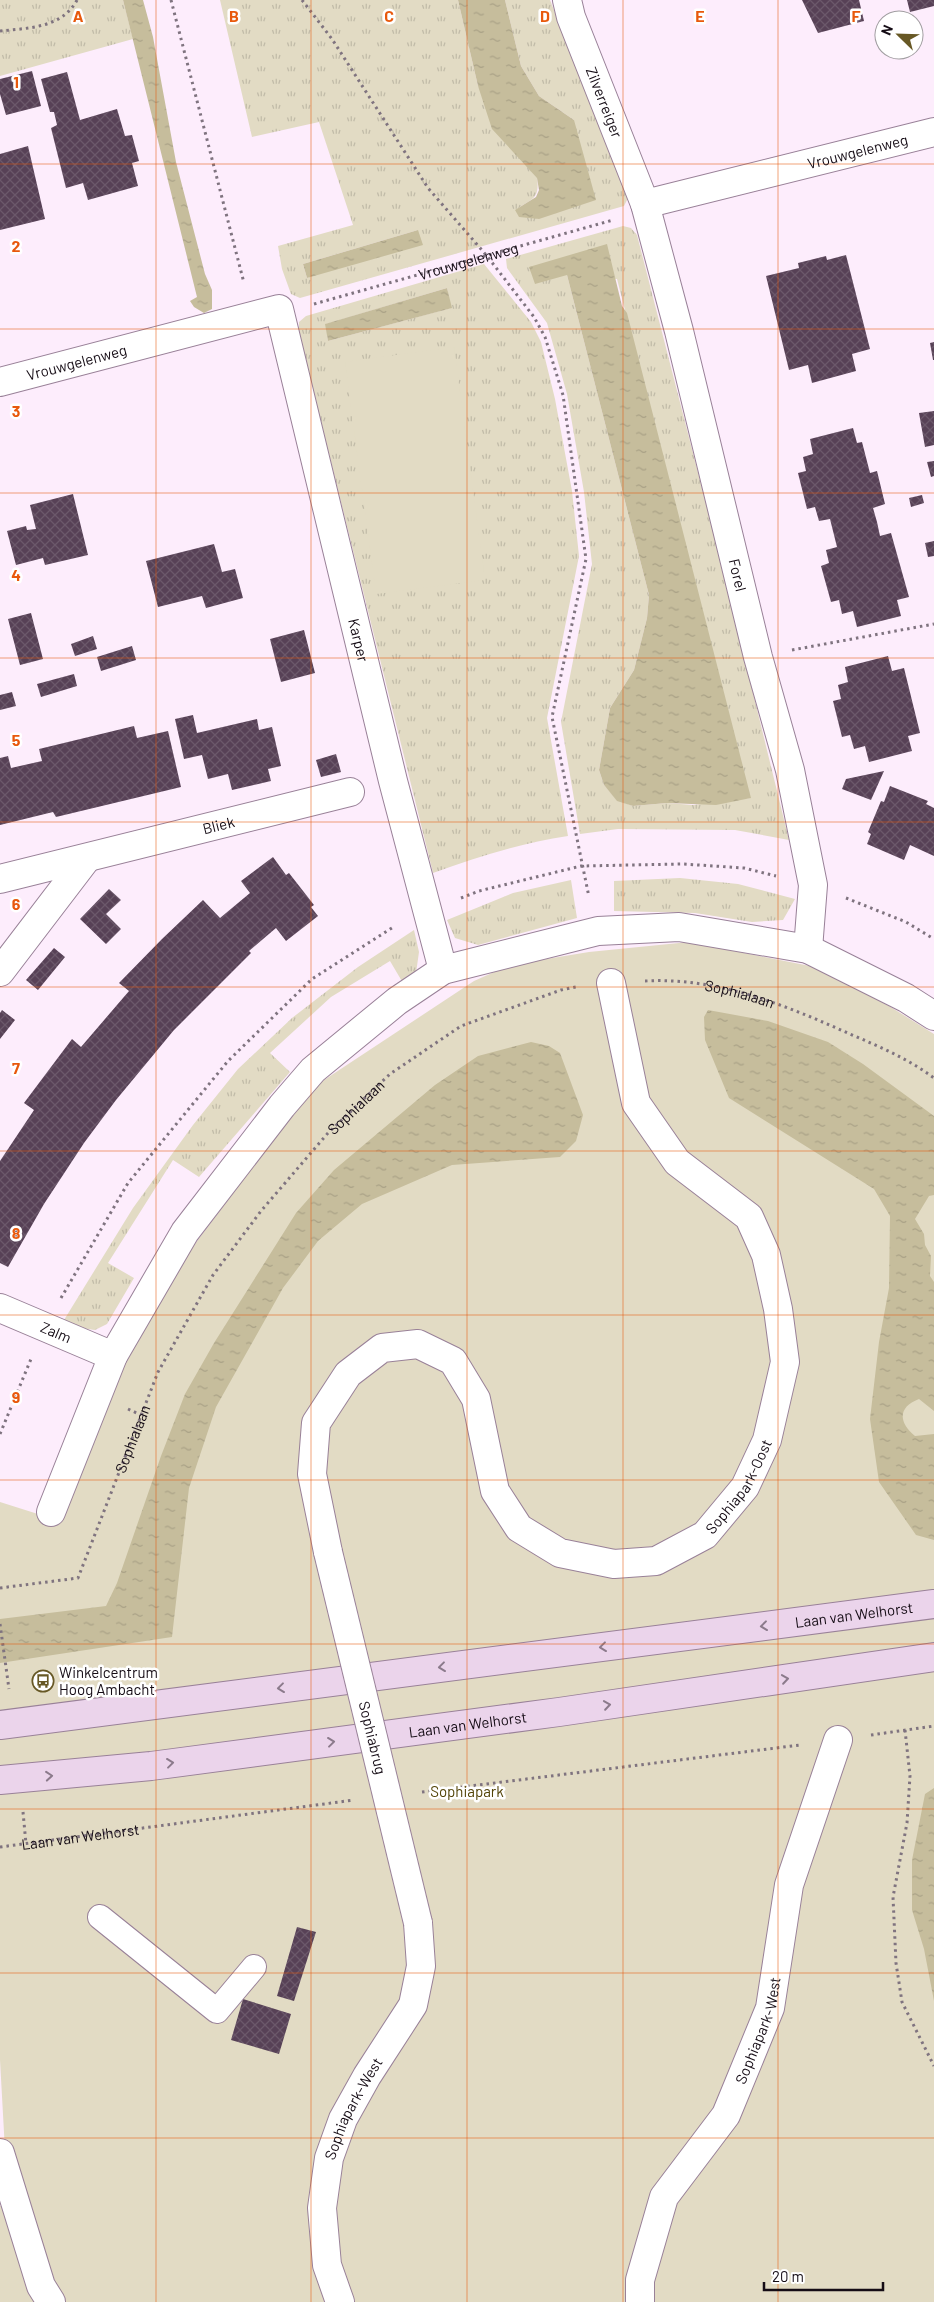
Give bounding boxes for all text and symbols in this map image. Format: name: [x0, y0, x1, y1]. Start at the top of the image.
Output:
text: A: [73, 6, 84, 25]
text: B: [229, 6, 239, 25]
text: C: [384, 6, 394, 25]
text: D: [540, 6, 550, 25]
text: E: [695, 6, 705, 25]
text: F: [852, 6, 861, 25]
north arrow: [874, 10, 924, 60]
text: N: [877, 22, 896, 37]
street label: Zilverreiger: [583, 64, 627, 141]
text: 1: [13, 72, 19, 91]
street label: Vrouwgelenweg: [805, 130, 910, 172]
text: 2: [12, 236, 21, 255]
street label: Vrouwgelenweg: [416, 238, 520, 283]
street label: Vrouwgelenweg: [24, 340, 128, 384]
text: 3: [12, 401, 20, 420]
street label: Forel: [725, 557, 751, 593]
text: 4: [11, 565, 21, 584]
street label: Karper: [345, 617, 373, 664]
text: 5: [12, 730, 21, 749]
street label: Bliek: [201, 812, 237, 837]
text: 6: [12, 894, 21, 913]
street label: Sophialaan: [703, 976, 777, 1011]
text: 7: [12, 1058, 20, 1077]
street label: Sophialaan: [323, 1076, 388, 1138]
text: 8: [12, 1223, 21, 1242]
street label: Zalm: [38, 1317, 74, 1346]
text: 9: [12, 1387, 20, 1406]
street label: Sophialaan: [111, 1402, 153, 1475]
street label: Sophiapark-Oost: [701, 1436, 775, 1537]
street label: Laan van Welhorst: [794, 1598, 914, 1631]
one-way arrow: [760, 1620, 768, 1631]
one-way arrow: [599, 1641, 607, 1652]
one-way arrow: [437, 1661, 445, 1672]
place label: Winkelcentrum Hoog Ambacht: [59, 1663, 158, 1698]
bus stop icon: Winkelcentrum Hoog Ambacht: [31, 1669, 55, 1693]
one-way arrow: [781, 1674, 789, 1685]
one-way arrow: [276, 1682, 284, 1693]
street label: Sophiabrug: [355, 1699, 391, 1776]
one-way arrow: [603, 1701, 611, 1711]
street label: Laan van Welhorst: [407, 1707, 528, 1741]
one-way arrow: [327, 1737, 335, 1748]
one-way arrow: [166, 1758, 174, 1769]
one-way arrow: [45, 1770, 53, 1781]
park label: Sophiapark: [430, 1782, 504, 1800]
street label: Laan van Welhorst: [20, 1820, 140, 1853]
street label: Sophiapark-West: [731, 1976, 784, 2086]
street label: Sophiapark-West: [320, 2054, 386, 2162]
scale bar: [764, 2260, 883, 2292]
text: 20 m: [772, 2267, 804, 2285]

